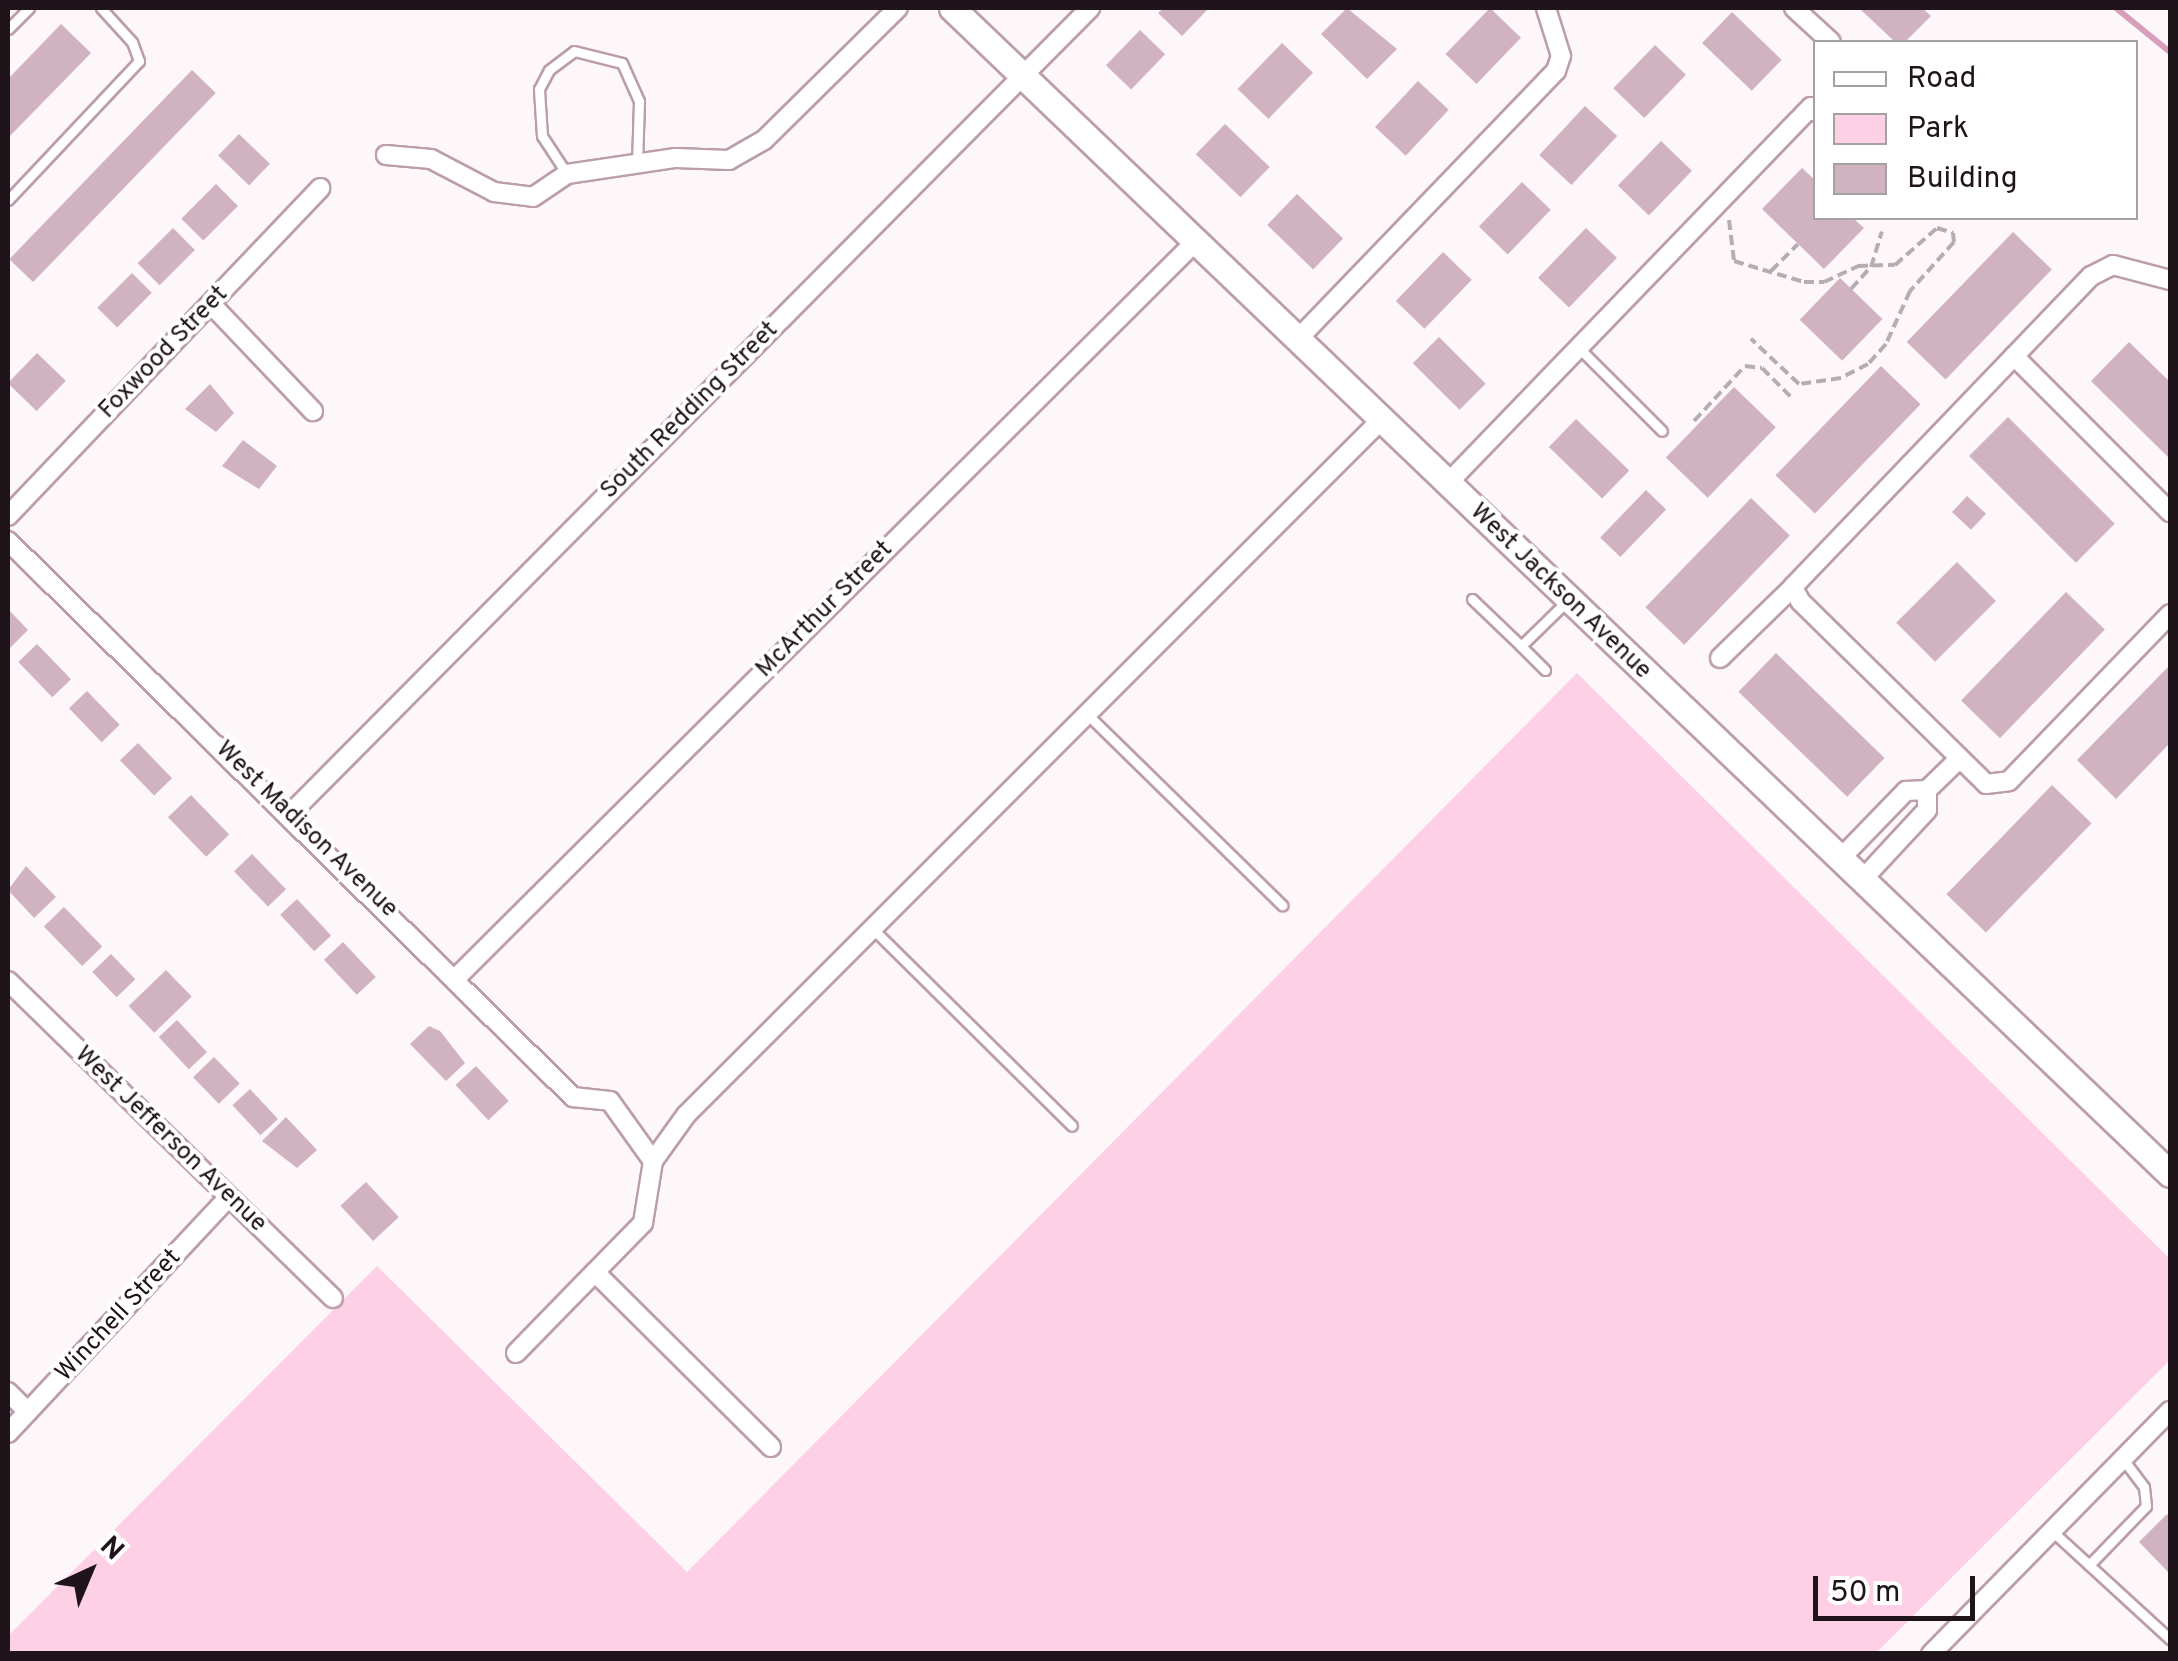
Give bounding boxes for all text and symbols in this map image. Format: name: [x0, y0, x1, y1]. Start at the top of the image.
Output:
legend: [1813, 40, 2138, 220]
text: Road: [1907, 61, 1976, 98]
text: Park: [1907, 111, 1969, 148]
text: Building: [1907, 161, 2018, 198]
street label: Foxwood Street: [93, 280, 235, 426]
street label: South Redding Street: [595, 316, 785, 506]
street label: West Jackson Avenue: [1463, 497, 1657, 687]
street label: McArthur Street: [750, 535, 900, 685]
street label: West Madison Avenue: [208, 735, 404, 925]
street label: West Jefferson Avenue: [67, 1040, 273, 1240]
street label: Winchell Street: [50, 1244, 188, 1388]
north arrow: [40, 1521, 140, 1621]
text: N: [91, 1529, 131, 1569]
scale bar: [1818, 1556, 1980, 1618]
text: 50 m: [1830, 1575, 1900, 1612]

